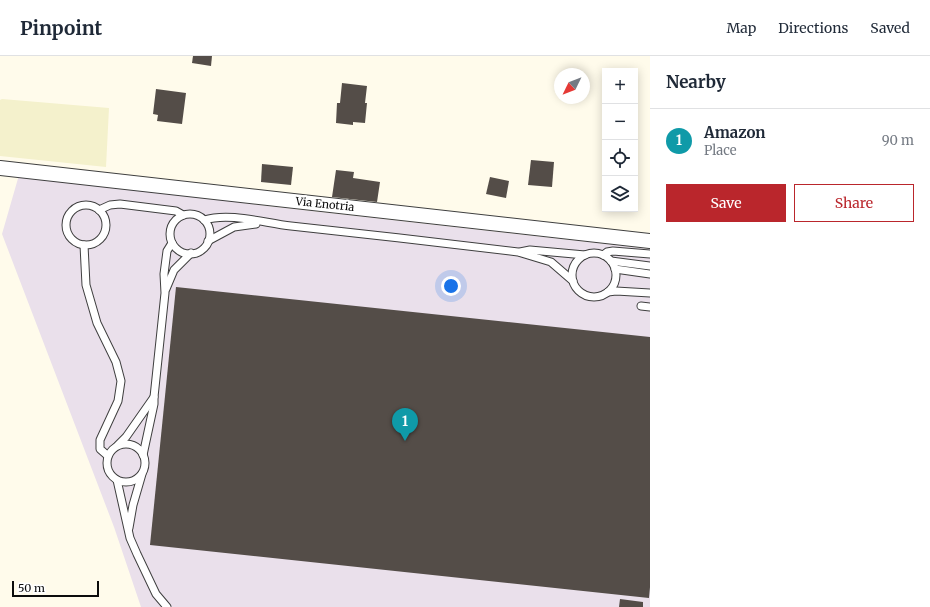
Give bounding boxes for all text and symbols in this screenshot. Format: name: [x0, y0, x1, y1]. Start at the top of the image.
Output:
text: Pinpoint: [20, 16, 102, 40]
text: Map: [726, 19, 756, 37]
text: Directions: [778, 19, 848, 37]
text: Saved: [870, 19, 910, 37]
north arrow: [554, 68, 590, 104]
map controls: [602, 68, 638, 212]
button: +: [602, 68, 638, 104]
text: Nearby: [666, 71, 726, 93]
button: −: [602, 104, 638, 140]
text: Amazon: [704, 123, 766, 142]
text: 1: [676, 132, 682, 149]
text: 90 m: [882, 132, 914, 149]
button: locate: [602, 140, 638, 176]
text: Place: [704, 142, 737, 159]
button: layers: [602, 176, 638, 212]
button: Save: [666, 184, 786, 222]
button: Share: [794, 184, 914, 222]
street label: Via Enotria: [294, 194, 355, 214]
your location: [441, 276, 461, 296]
pin: 1: [392, 408, 418, 441]
scale bar: [12, 579, 99, 598]
text: 50 m: [18, 581, 45, 595]

